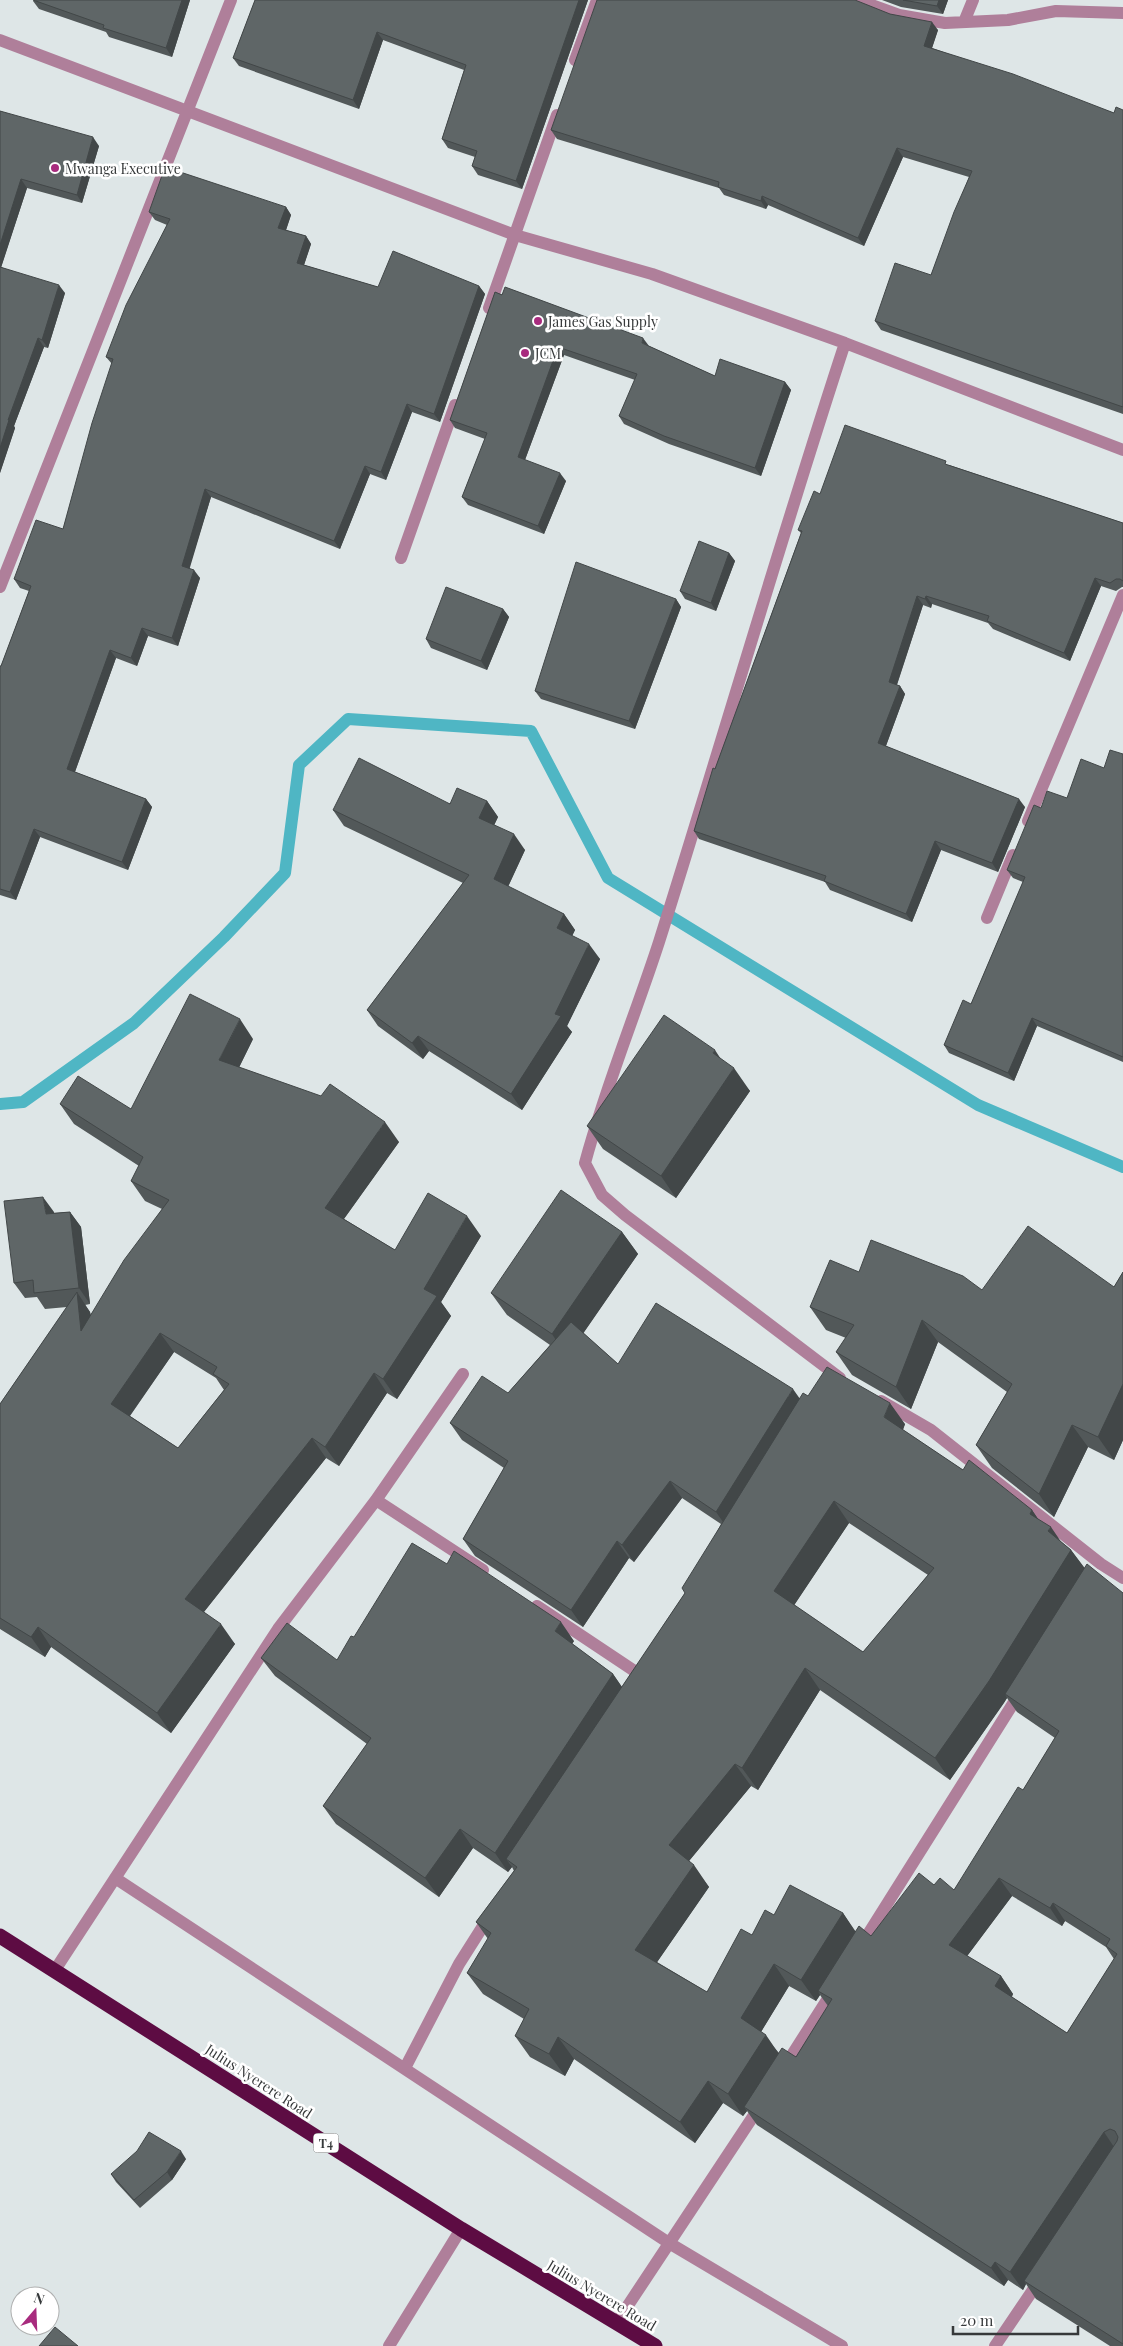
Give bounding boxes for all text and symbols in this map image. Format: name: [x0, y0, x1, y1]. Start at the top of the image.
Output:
place label: Mwanga Executive: [65, 159, 181, 178]
marker: Mwanga Executive: [49, 162, 61, 174]
place label: James Gas Supply: [547, 312, 658, 331]
marker: James Gas Supply: [532, 315, 544, 327]
place label: JCM: [534, 344, 561, 363]
marker: JCM: [519, 347, 531, 359]
street label: Julius Nyerere Road: [201, 2039, 316, 2123]
road number: T4: [314, 2134, 338, 2152]
street label: Julius Nyerere Road: [543, 2255, 660, 2335]
north arrow: [10, 2286, 60, 2336]
text: N: [32, 2288, 47, 2309]
scale bar: [953, 2304, 1078, 2336]
text: 20 m: [960, 2310, 994, 2330]

